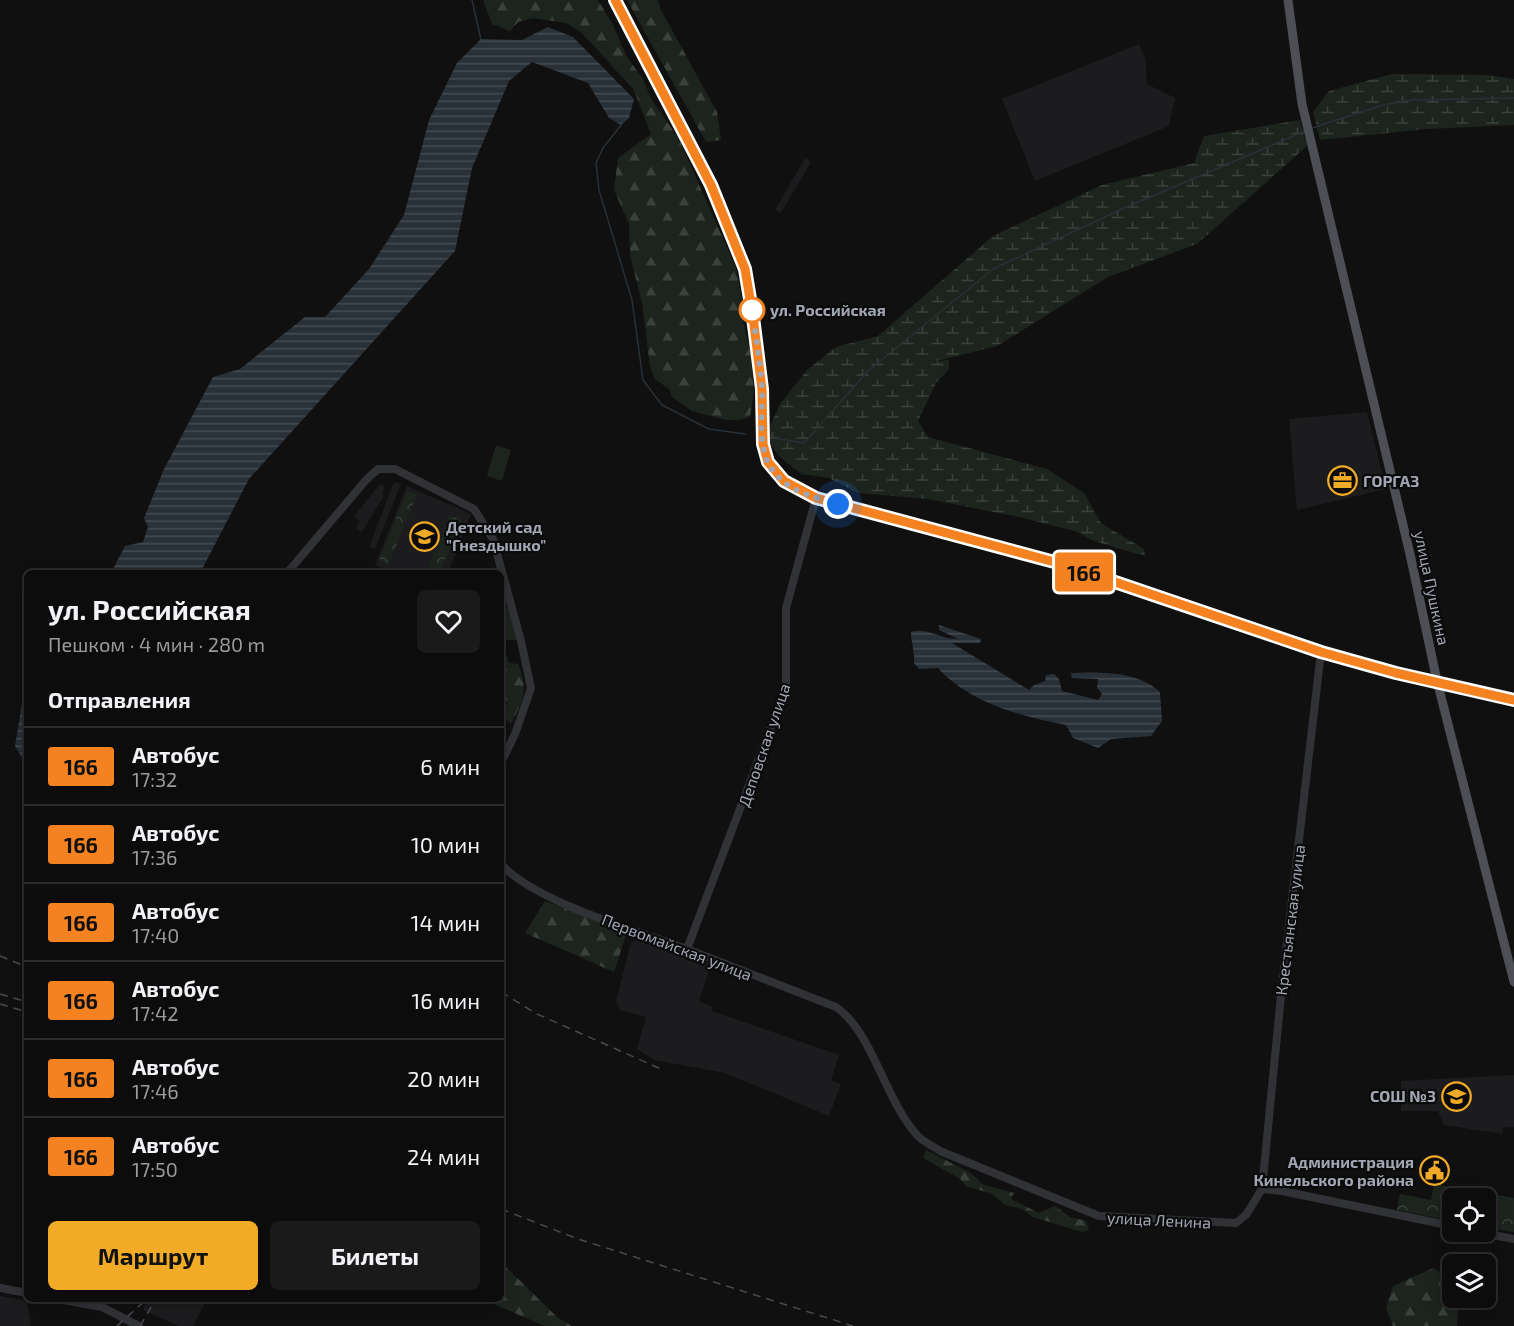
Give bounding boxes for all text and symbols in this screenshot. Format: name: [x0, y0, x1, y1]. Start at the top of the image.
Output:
marker: ул. Российская: [739, 297, 765, 323]
place label: ул. Российская: [770, 300, 886, 319]
office icon: ГОРГАЗ: [1326, 465, 1358, 497]
place label: ГОРГАЗ: [1363, 471, 1419, 490]
your location: [823, 489, 853, 519]
place label: Детский сад "Гнездышко": [446, 517, 546, 554]
school or university icon: Детский сад "Гнездышко": [409, 520, 441, 552]
street label: улица Пушкина: [1410, 529, 1454, 647]
line badge: 166: [1050, 552, 1118, 592]
text: 166: [1067, 560, 1101, 585]
button: heart: [417, 590, 480, 653]
text: ул. Российская: [48, 592, 251, 626]
text: Пешком · 4 мин · 280 m: [48, 632, 265, 656]
street label: Деповская улица: [734, 681, 794, 809]
text: Отправления: [48, 686, 191, 712]
text: Автобус: [132, 741, 220, 767]
text: 6 мин: [420, 753, 480, 779]
text: 166: [64, 754, 98, 779]
text: 17:32: [132, 767, 177, 791]
text: Автобус: [132, 819, 220, 845]
text: 10 мин: [411, 831, 480, 857]
text: 166: [64, 832, 98, 857]
street label: Крестьянская улица: [1271, 843, 1309, 997]
text: 17:36: [132, 845, 177, 869]
text: Автобус: [132, 897, 220, 923]
text: 14 мин: [411, 909, 480, 935]
street label: Первомайская улица: [599, 909, 755, 985]
text: 166: [64, 910, 98, 935]
text: 17:40: [132, 923, 179, 947]
text: Автобус: [132, 975, 220, 1001]
text: 16 мин: [412, 987, 480, 1013]
text: 166: [64, 988, 98, 1013]
text: 17:42: [132, 1001, 178, 1025]
text: Автобус: [132, 1053, 220, 1079]
text: 20 мин: [407, 1065, 480, 1091]
text: 166: [64, 1066, 98, 1091]
text: 17:46: [132, 1079, 179, 1103]
school or university icon: СОШ №3: [1441, 1080, 1473, 1112]
place label: СОШ №3: [1370, 1086, 1436, 1105]
text: Автобус: [132, 1131, 220, 1157]
text: 24 мин: [407, 1143, 480, 1169]
text: 166: [64, 1144, 98, 1169]
place label: Администрация Кинельского района: [1253, 1152, 1414, 1189]
public building icon: Администрация Кинельского района: [1419, 1155, 1451, 1187]
text: 17:50: [132, 1157, 178, 1181]
map controls: [1442, 1188, 1496, 1308]
button: locate: [1442, 1188, 1496, 1242]
street label: улица Ленина: [1106, 1207, 1212, 1233]
button: Маршрут: [48, 1221, 258, 1290]
button: Билеты: [270, 1221, 480, 1290]
button: layers: [1442, 1254, 1496, 1308]

